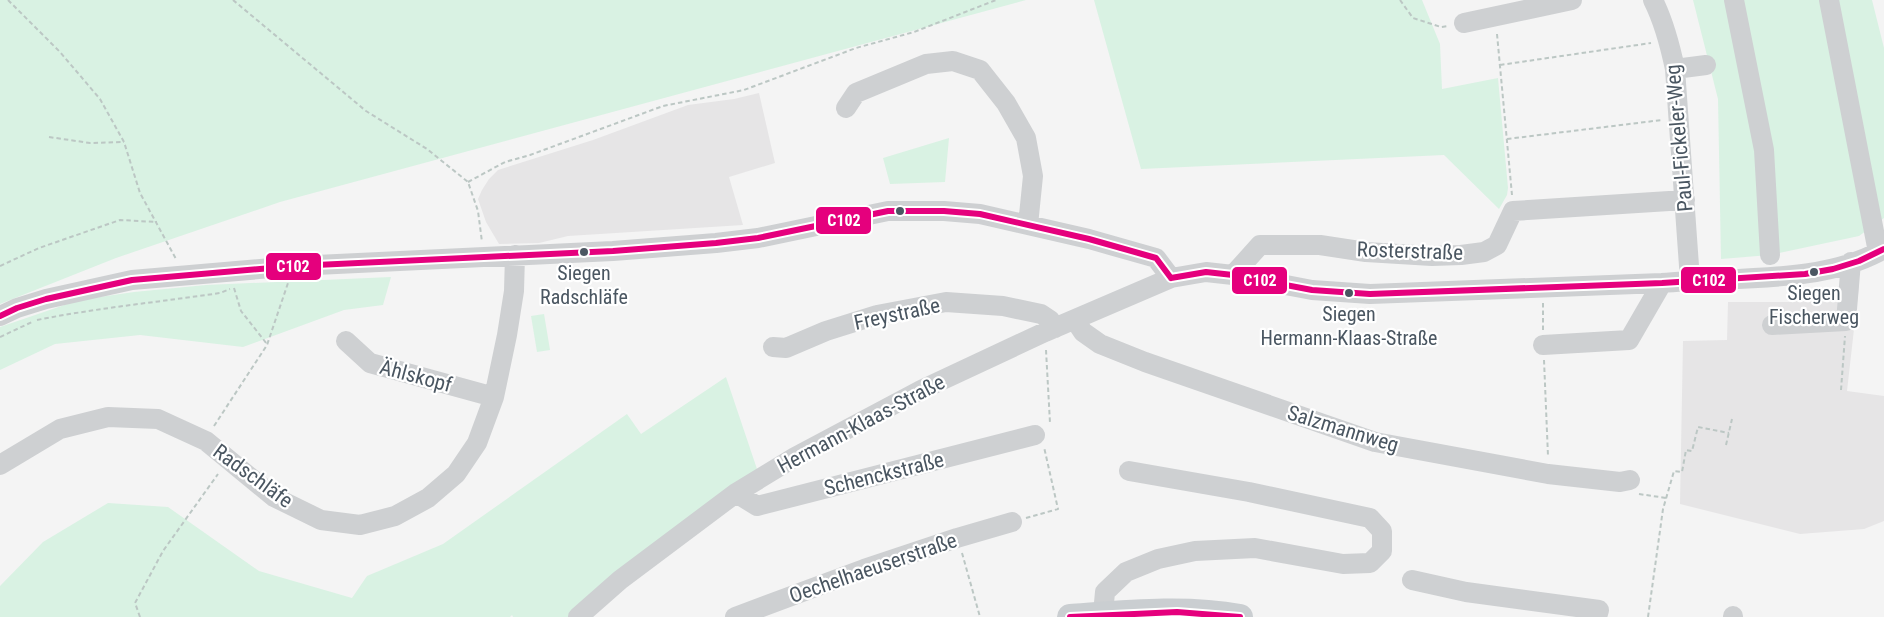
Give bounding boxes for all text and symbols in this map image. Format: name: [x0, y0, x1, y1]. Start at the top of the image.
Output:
street label: Paul-Fickeler-Weg: [1661, 63, 1697, 213]
unlabelled marker: [894, 205, 906, 217]
line badge: C102: [815, 206, 872, 235]
text: C102: [827, 211, 861, 230]
street label: Rosterstraße: [1356, 237, 1464, 265]
marker: Siegen Radschläfe: [578, 246, 590, 258]
line badge: C102: [265, 252, 322, 281]
text: C102: [276, 257, 310, 276]
place label: Siegen Radschläfe: [540, 261, 628, 309]
line badge: C102: [1231, 266, 1288, 295]
line badge: C102: [1680, 266, 1737, 294]
marker: Siegen Fischerweg: [1808, 266, 1820, 278]
text: C102: [1243, 271, 1277, 290]
text: C102: [1692, 271, 1726, 290]
place label: Siegen Fischerweg: [1769, 281, 1859, 329]
marker: Siegen Hermann-Klaas-Straße: [1343, 287, 1355, 299]
street label: Freystraße: [852, 293, 942, 335]
place label: Siegen Hermann-Klaas-Straße: [1261, 302, 1437, 350]
street label: Ählskopf: [377, 355, 455, 397]
street label: Hermann-Klaas-Straße: [773, 370, 949, 478]
street label: Salzmannweg: [1284, 401, 1402, 457]
street label: Radschläfe: [209, 439, 297, 513]
street label: Schenckstraße: [822, 447, 947, 500]
street label: Oechelhaeuserstraße: [786, 528, 960, 608]

